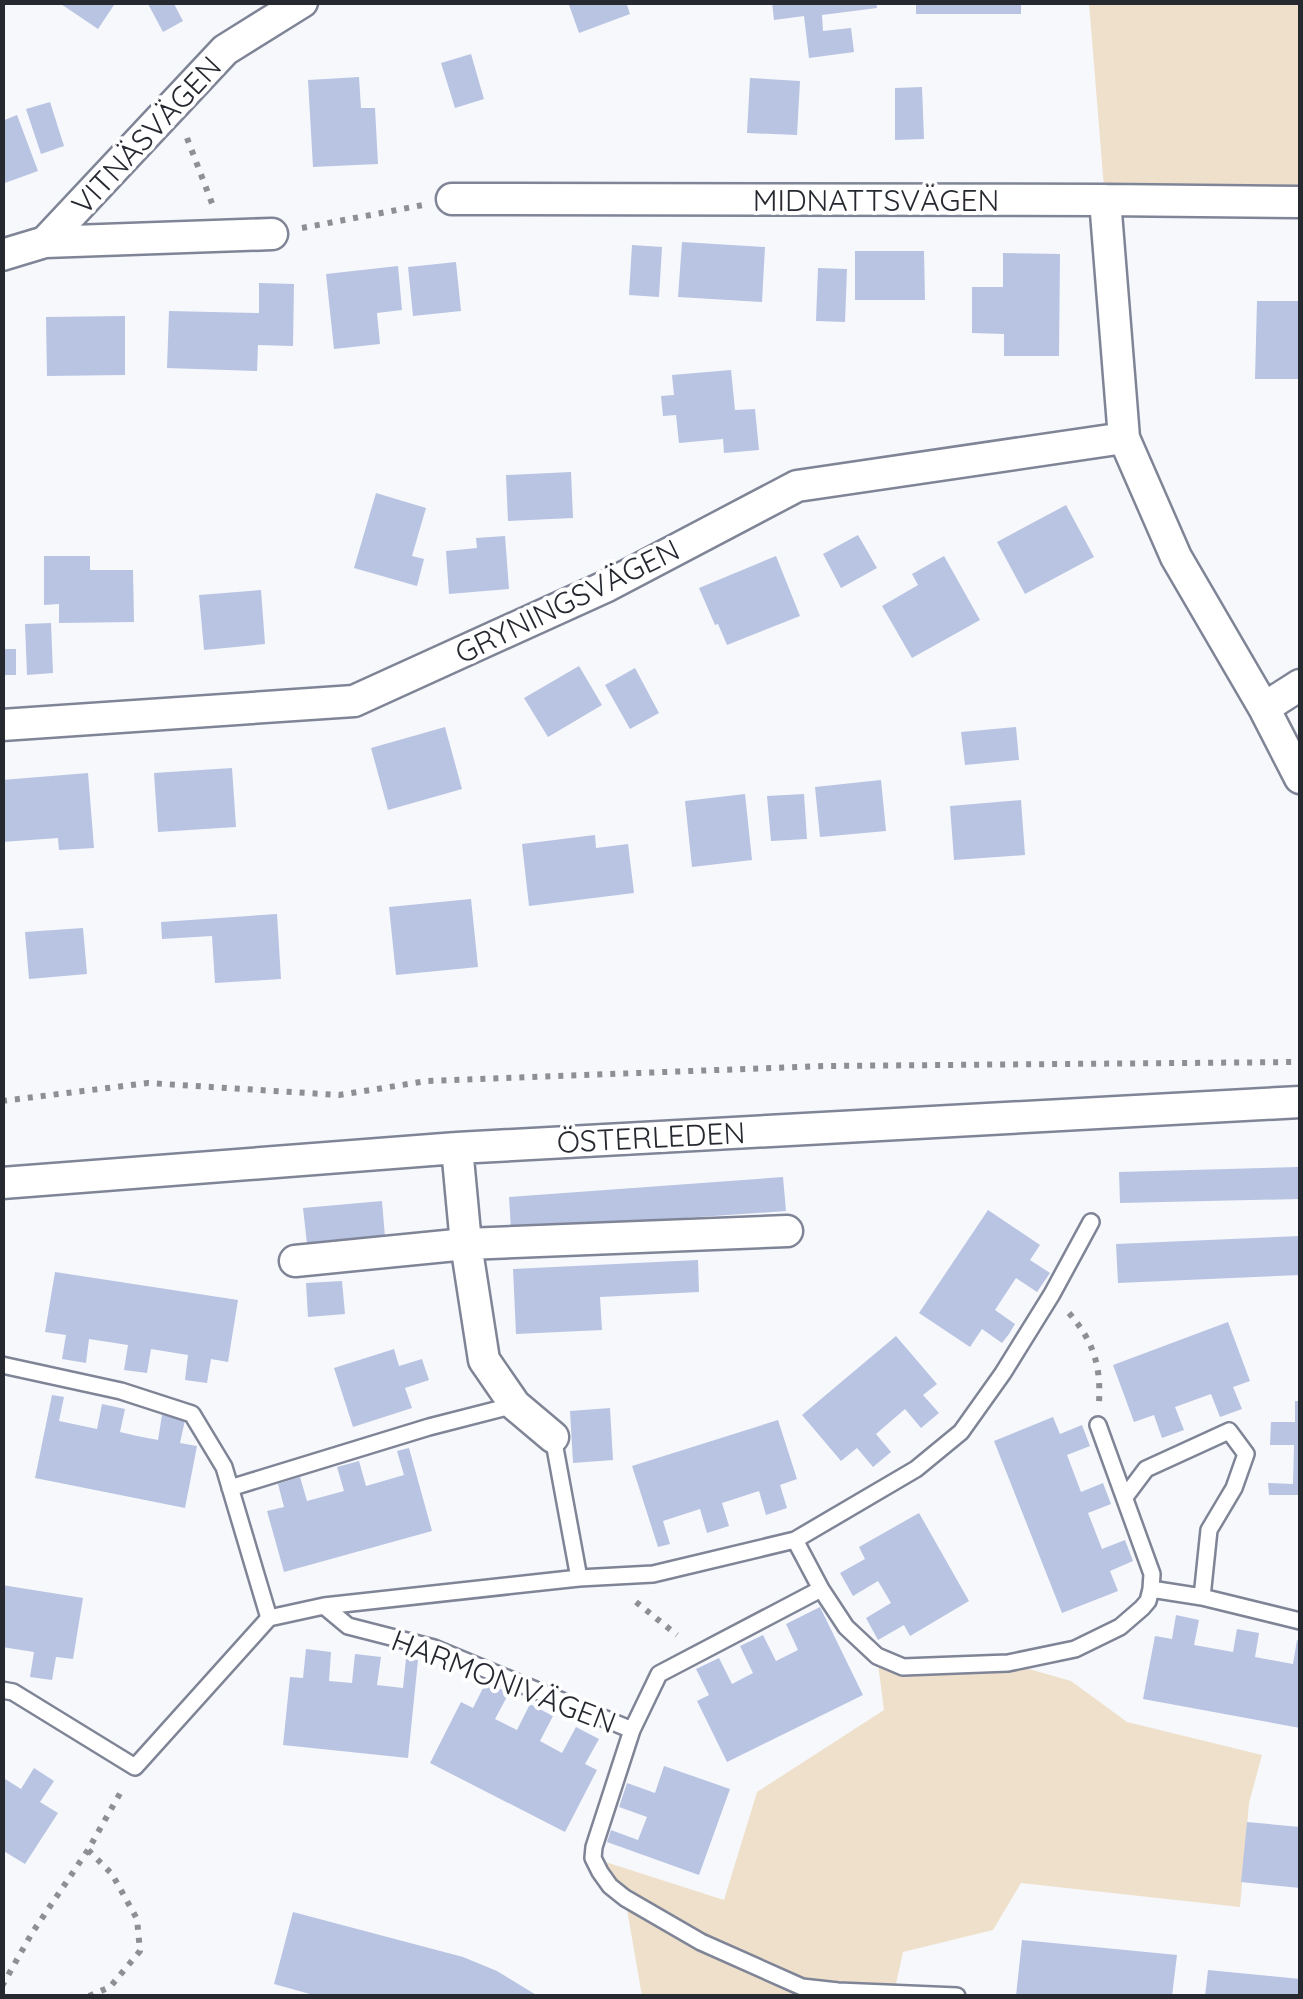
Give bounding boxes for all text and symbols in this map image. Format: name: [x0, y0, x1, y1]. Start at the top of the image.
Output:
street label: VITNÄSVÄGEN: [63, 48, 229, 222]
street label: MIDNATTSVÄGEN: [753, 181, 999, 219]
street label: GRYNINGSVÄGEN: [449, 530, 685, 672]
street label: ÖSTERLEDEN: [556, 1113, 746, 1161]
street label: HARMONIVÄGEN: [386, 1621, 622, 1741]

